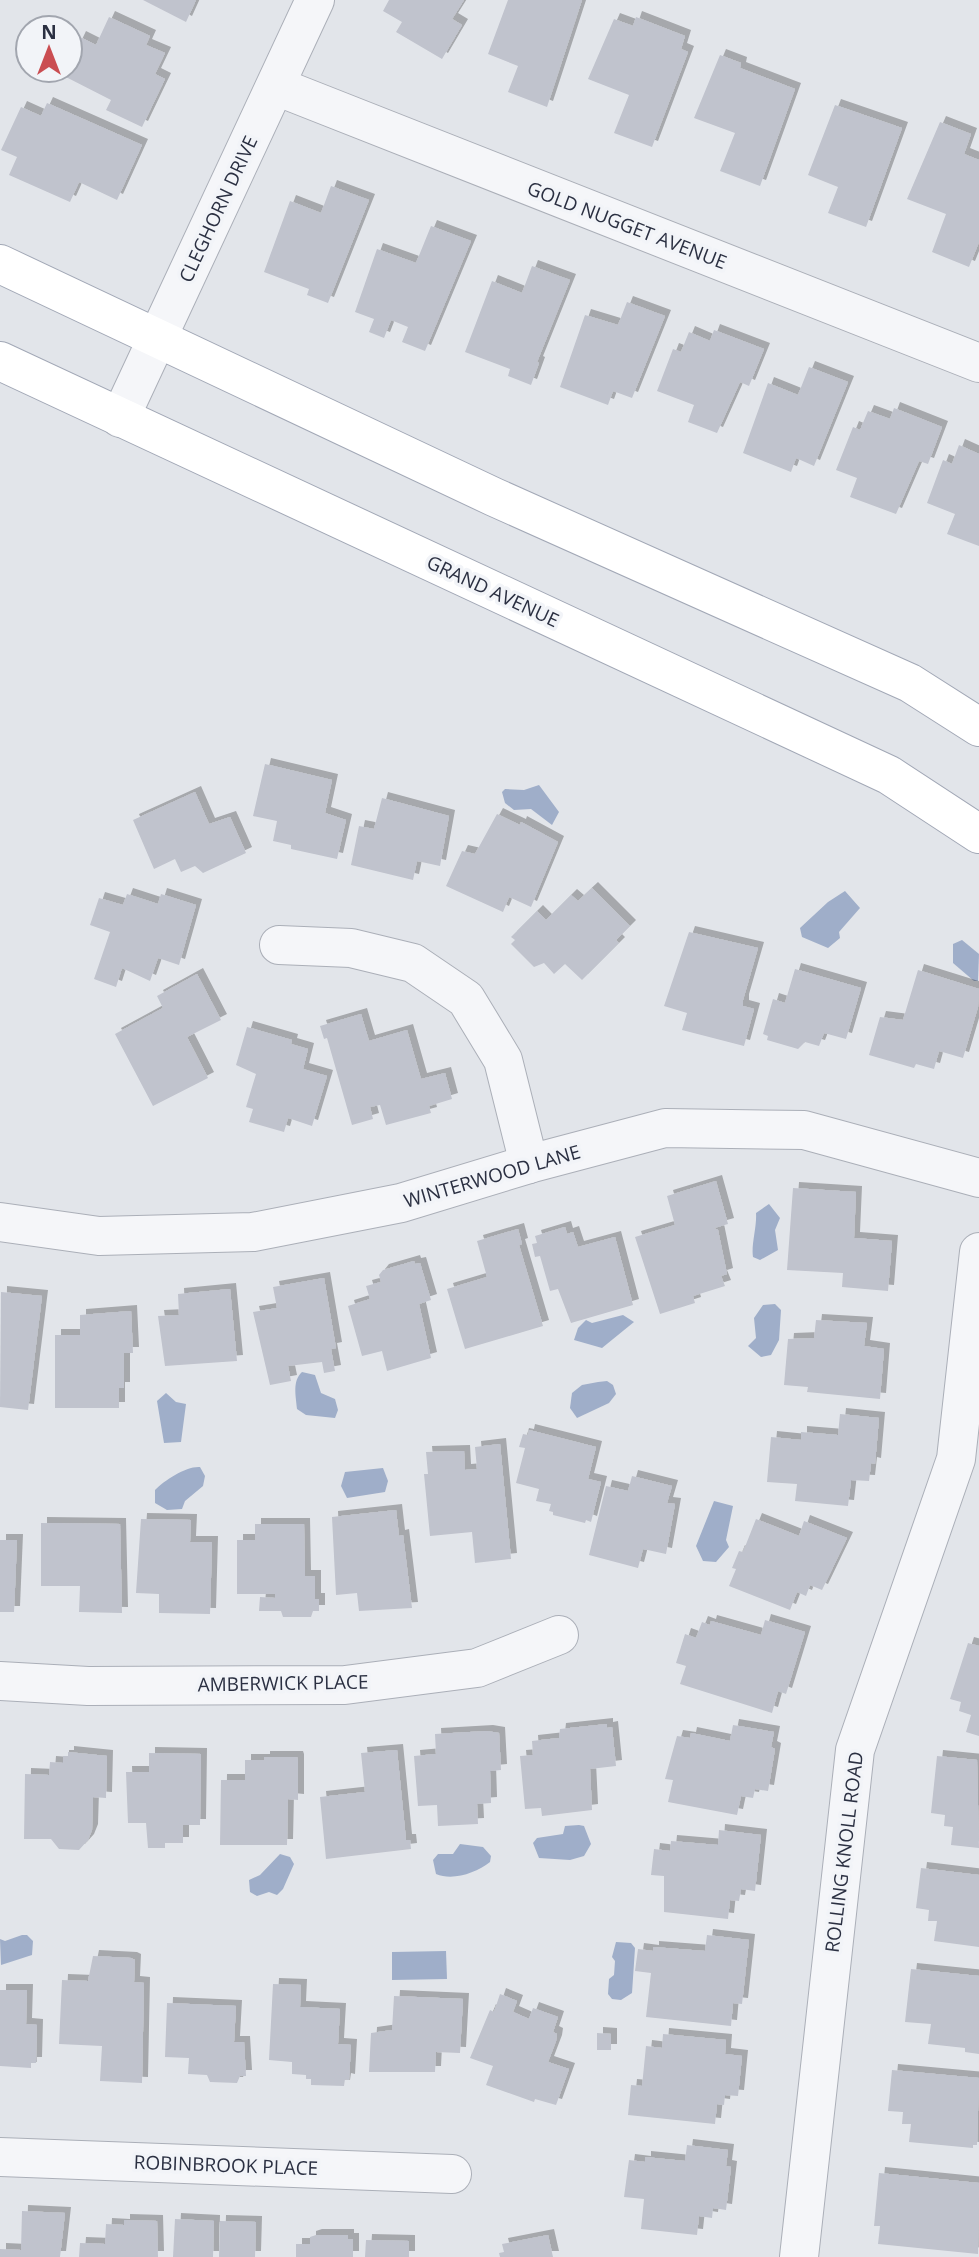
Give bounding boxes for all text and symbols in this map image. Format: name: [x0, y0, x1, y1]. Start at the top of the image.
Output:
north arrow: [14, 14, 84, 84]
text: N: [41, 19, 57, 45]
street label: CLEGHORN DRIVE: [173, 132, 263, 286]
street label: GOLD NUGGET AVENUE: [524, 175, 730, 275]
street label: GRAND AVENUE: [423, 549, 563, 633]
street label: WINTERWOOD LANE: [401, 1138, 583, 1214]
street label: AMBERWICK PLACE: [197, 1669, 369, 1697]
street label: ROLLING KNOLL ROAD: [819, 1750, 869, 1954]
street label: ROBINBROOK PLACE: [133, 2149, 319, 2181]

